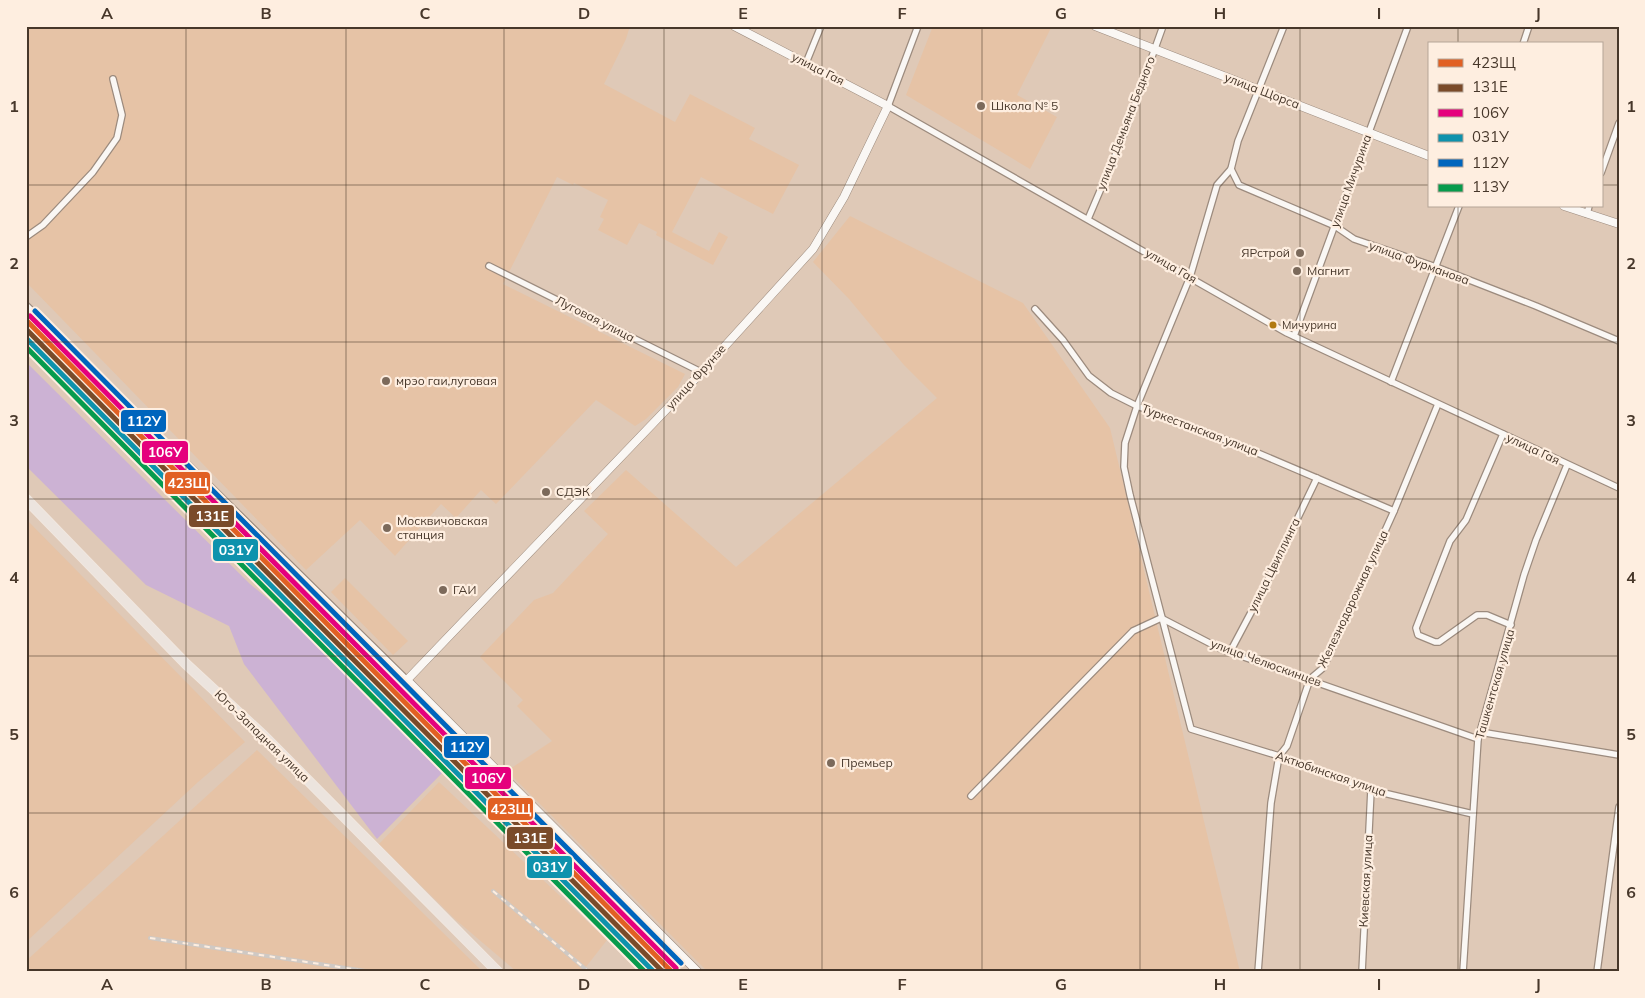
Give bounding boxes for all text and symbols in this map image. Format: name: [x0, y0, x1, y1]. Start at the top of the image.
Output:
text: A: [101, 3, 113, 23]
text: B: [260, 3, 272, 23]
text: C: [420, 3, 431, 23]
text: D: [578, 3, 590, 23]
text: E: [738, 3, 748, 23]
text: F: [897, 3, 907, 23]
text: G: [1055, 3, 1067, 23]
text: H: [1214, 3, 1226, 23]
text: I: [1377, 3, 1381, 23]
text: J: [1535, 3, 1541, 23]
legend: [1428, 42, 1602, 208]
street label: улица Гая: [789, 49, 847, 88]
text: 423Щ: [1472, 53, 1516, 72]
street label: улица Демьяна Бедного: [1093, 54, 1158, 192]
street label: улица Щорса: [1223, 69, 1302, 112]
text: 131Е: [1472, 77, 1508, 96]
text: 1: [9, 96, 19, 116]
text: 1: [1626, 96, 1636, 116]
place label: Школа № 5: [991, 98, 1058, 113]
marker: Школа № 5: [975, 100, 987, 112]
text: 106У: [1472, 103, 1509, 122]
text: 031У: [1472, 127, 1509, 146]
street label: улица Мичурина: [1327, 132, 1374, 229]
text: 112У: [1472, 153, 1509, 172]
text: 113У: [1472, 177, 1509, 196]
street label: улица Фурманова: [1367, 237, 1471, 288]
street label: улица Гая: [1143, 245, 1200, 286]
place label: ЯРстрой: [1241, 245, 1290, 260]
marker: ЯРстрой: [1294, 247, 1306, 259]
text: 2: [9, 253, 19, 273]
text: 2: [1626, 253, 1636, 273]
place label: Магнит: [1307, 263, 1350, 278]
marker: Магнит: [1291, 265, 1303, 277]
street label: Луговая улица: [553, 292, 637, 345]
place label: Мичурина: [1282, 318, 1337, 332]
marker: Мичурина: [1268, 320, 1278, 330]
street label: улица Фрунзе: [663, 341, 729, 412]
place label: мрэо гаи,луговая: [396, 373, 497, 388]
marker: мрэо гаи,луговая: [380, 375, 392, 387]
street label: Туркестанская улица: [1140, 400, 1261, 459]
line badge: 112У: [120, 409, 167, 433]
text: 3: [9, 410, 19, 430]
text: 3: [1626, 410, 1636, 430]
text: 112У: [127, 412, 162, 430]
street label: улица Гая: [1504, 430, 1562, 467]
line badge: 106У: [141, 440, 189, 464]
text: 106У: [148, 443, 183, 461]
line badge: 423Щ: [164, 471, 211, 495]
text: 423Щ: [167, 474, 209, 492]
place label: СДЭК: [556, 484, 590, 499]
marker: СДЭК: [540, 486, 552, 498]
line badge: 131Е: [188, 504, 235, 528]
text: 131Е: [195, 507, 229, 525]
place label: Москвичовская станция: [397, 513, 487, 542]
street label: улица Цвиллинга: [1244, 515, 1303, 614]
marker: Москвичовская станция: [381, 522, 393, 534]
street label: Железнодорожная улица: [1314, 528, 1391, 670]
line badge: 031У: [212, 538, 259, 562]
text: 031У: [219, 541, 254, 559]
text: 4: [9, 567, 19, 587]
text: 4: [1626, 567, 1636, 587]
place label: ГАИ: [453, 582, 476, 597]
marker: ГАИ: [437, 584, 449, 596]
street label: Ташкентская улица: [1472, 627, 1517, 741]
street label: улица Челюскинцев: [1209, 635, 1324, 690]
street label: Юго-Западная улица: [212, 686, 313, 785]
text: 5: [9, 724, 19, 744]
text: 5: [1626, 724, 1636, 744]
line badge: 112У: [443, 735, 490, 759]
text: 112У: [450, 738, 485, 756]
street label: Актюбинская улица: [1274, 748, 1388, 800]
place label: Премьер: [841, 755, 893, 770]
marker: Премьер: [825, 757, 837, 769]
line badge: 106У: [464, 766, 512, 790]
text: 106У: [471, 769, 506, 787]
line badge: 423Щ: [487, 797, 534, 821]
text: 423Щ: [490, 800, 532, 818]
line badge: 131Е: [506, 826, 554, 850]
text: 131Е: [513, 829, 547, 847]
street label: Киевская улица: [1356, 834, 1375, 928]
line badge: 031У: [526, 855, 573, 879]
text: 031У: [533, 858, 568, 876]
text: 6: [9, 882, 19, 902]
text: 6: [1626, 882, 1636, 902]
text: A: [101, 974, 113, 994]
text: B: [260, 974, 272, 994]
text: C: [420, 974, 431, 994]
text: D: [578, 974, 590, 994]
text: E: [738, 974, 748, 994]
text: F: [897, 974, 907, 994]
text: G: [1055, 974, 1067, 994]
text: H: [1214, 974, 1226, 994]
text: I: [1377, 974, 1381, 994]
text: J: [1535, 974, 1541, 994]

